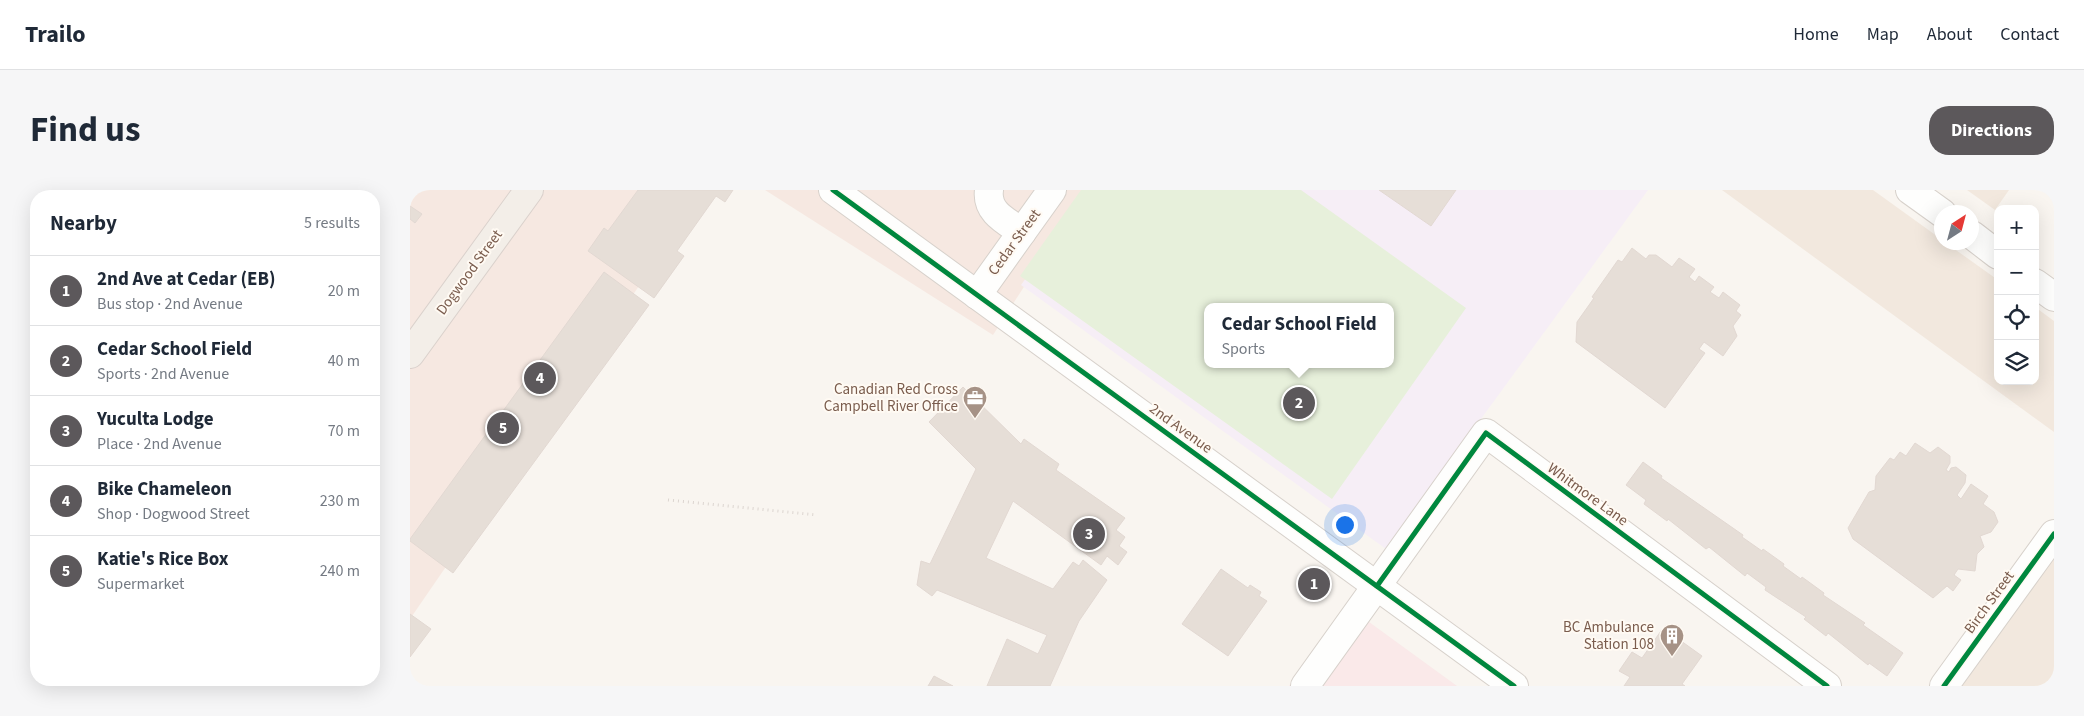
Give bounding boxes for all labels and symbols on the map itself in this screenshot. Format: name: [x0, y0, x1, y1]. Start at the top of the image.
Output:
street label: Cedar Street: [983, 205, 1046, 280]
north arrow: [1934, 205, 1979, 250]
street label: Dogwood Street: [431, 225, 508, 319]
pin: 4: [524, 359, 556, 397]
place label: Canadian Red Cross Campbell River Office: [824, 379, 958, 417]
pin: 2: [1283, 384, 1315, 422]
office icon: Canadian Red Cross Campbell River Office: [962, 385, 988, 419]
street label: 2nd Avenue: [1145, 398, 1216, 458]
pin: 5: [487, 409, 519, 447]
street label: Whitmore Lane: [1543, 458, 1632, 531]
your location: [1332, 512, 1358, 538]
pin: 3: [1073, 515, 1105, 553]
pin: 1: [1298, 565, 1330, 603]
street label: Birch Street: [1959, 567, 2019, 638]
place label: BC Ambulance Station 108: [1563, 617, 1654, 655]
building icon: BC Ambulance Station 108: [1659, 623, 1685, 657]

